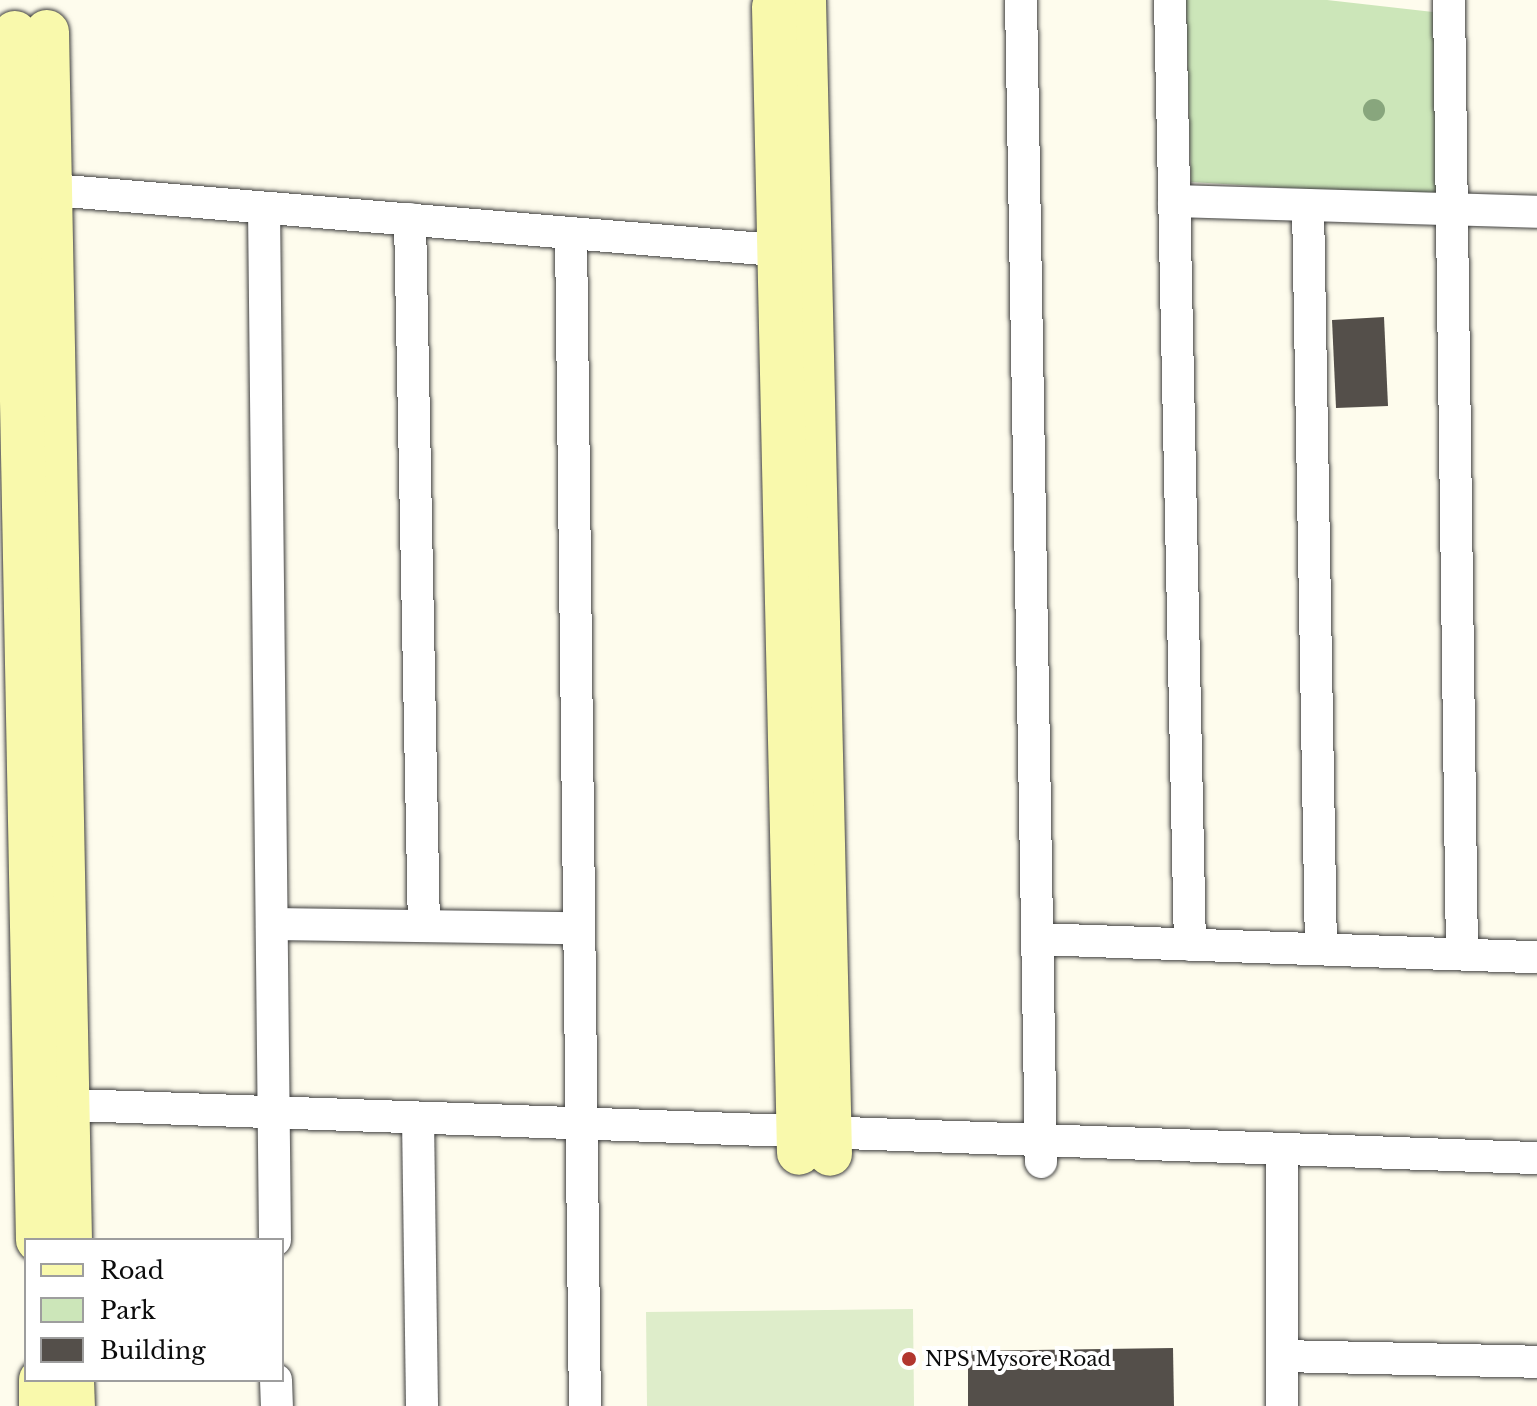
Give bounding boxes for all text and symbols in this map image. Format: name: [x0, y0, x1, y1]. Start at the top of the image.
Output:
legend: [24, 1238, 284, 1382]
text: Road: [100, 1256, 164, 1285]
text: Park: [100, 1296, 156, 1325]
text: Building: [100, 1336, 206, 1365]
place label: NPS Mysore Road: [925, 1347, 1111, 1371]
marker: NPS Mysore Road: [900, 1350, 918, 1368]

